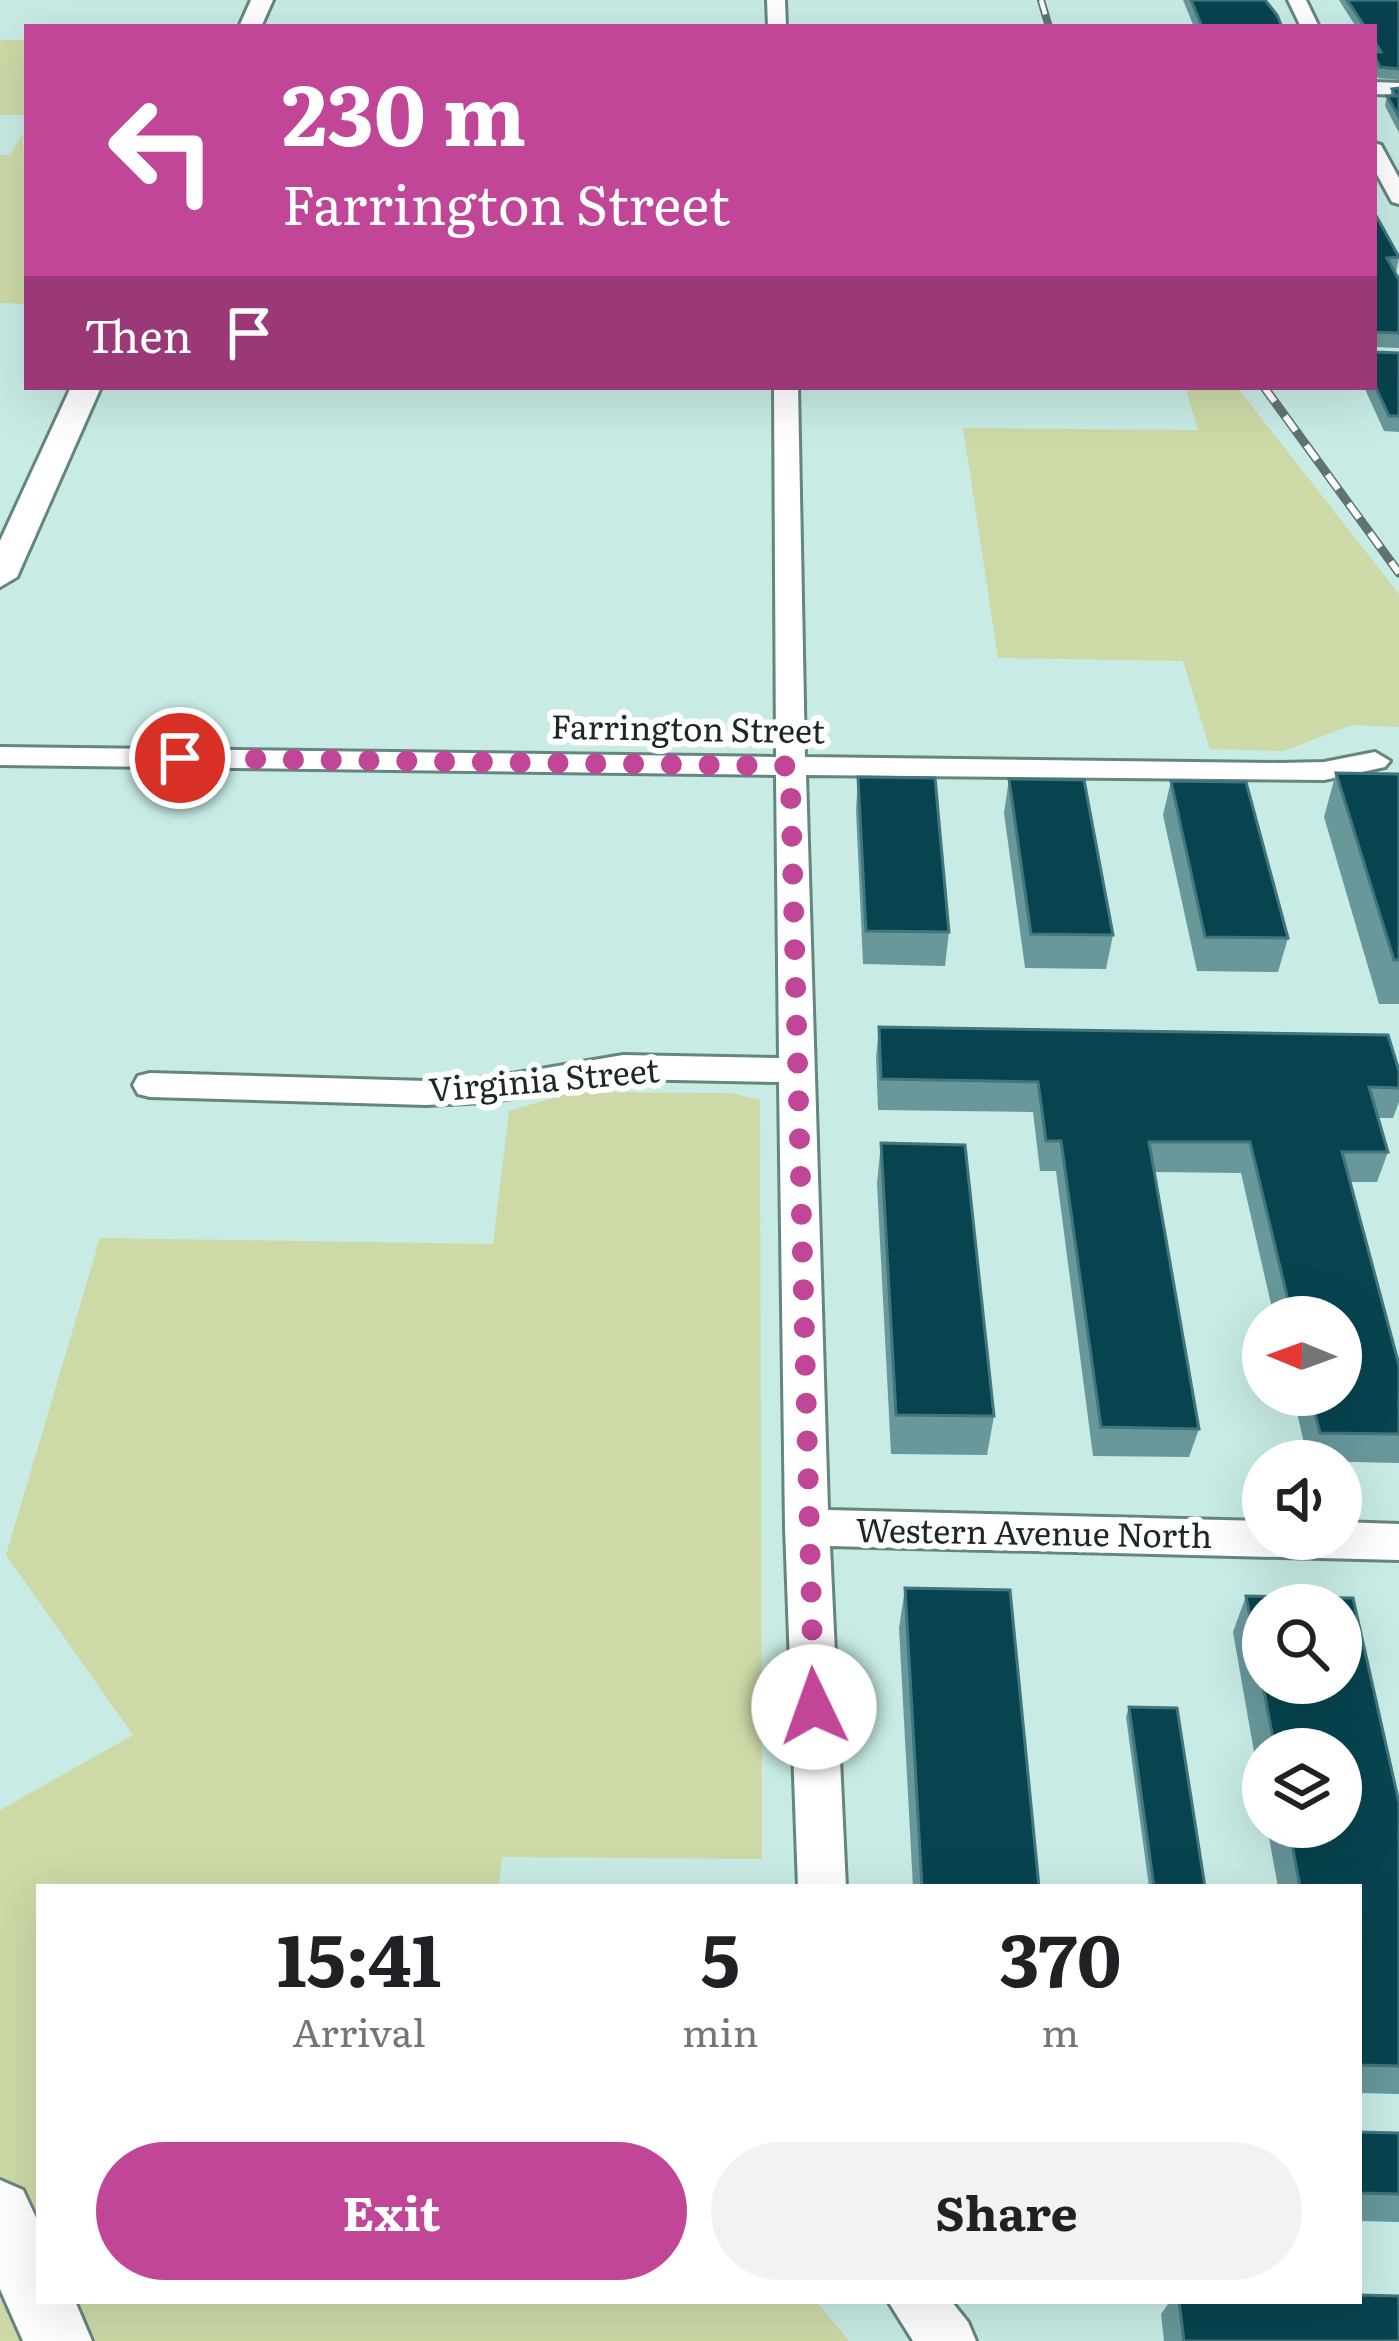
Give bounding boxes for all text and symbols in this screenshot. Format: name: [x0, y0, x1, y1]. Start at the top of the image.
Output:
text: 230 m: [282, 47, 526, 172]
icon: left: [84, 72, 240, 228]
text: Farrington Street: [282, 161, 730, 242]
text: Then: [84, 300, 192, 367]
icon: arrive: [216, 300, 282, 366]
street label: Farrington Street: [551, 700, 826, 753]
pin: [129, 707, 231, 809]
icon: arrive: [147, 725, 213, 791]
street label: Virginia Street: [426, 1043, 662, 1112]
north arrow: [1242, 1296, 1362, 1416]
map controls: [1242, 1296, 1362, 1848]
button: sound: [1242, 1440, 1362, 1560]
street label: Western Avenue North: [855, 1503, 1213, 1558]
button: search: [1242, 1584, 1362, 1704]
position arrow: [751, 1644, 877, 1770]
button: layers: [1242, 1728, 1362, 1848]
text: 15:41: [277, 1902, 441, 2009]
text: 5: [701, 1902, 740, 2009]
text: 370: [999, 1902, 1121, 2009]
text: Arrival: [292, 2001, 426, 2059]
text: min: [682, 2001, 759, 2059]
text: m: [1041, 2001, 1079, 2059]
button: Exit: [96, 2142, 687, 2280]
button: Share: [711, 2142, 1302, 2280]

